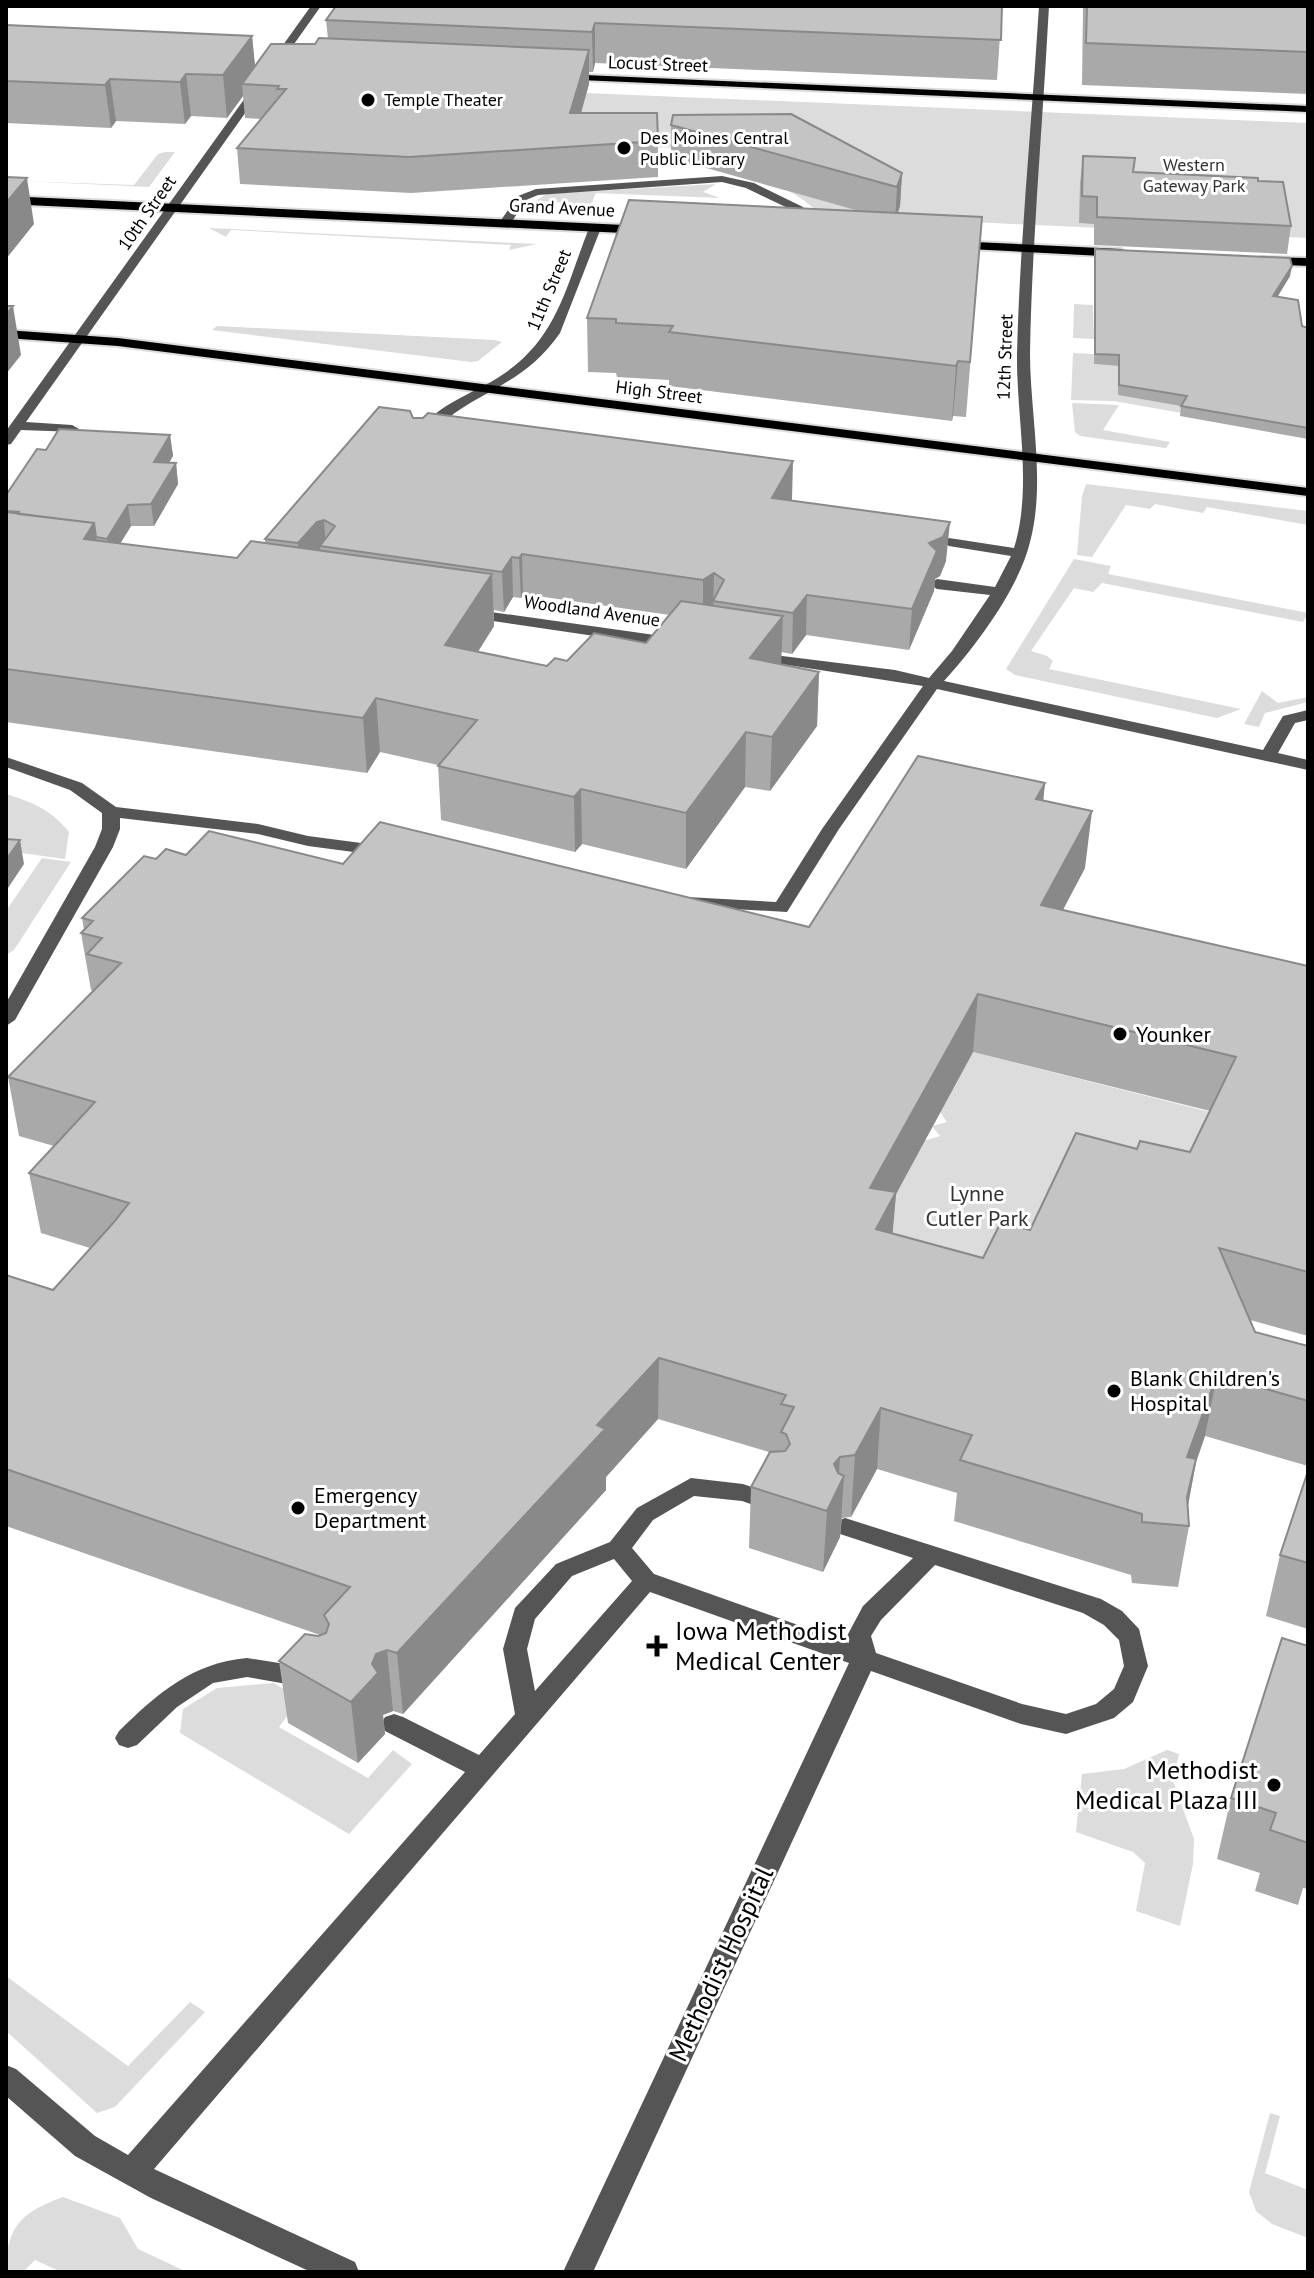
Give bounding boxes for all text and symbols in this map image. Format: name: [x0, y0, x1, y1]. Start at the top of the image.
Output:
street label: Locust Street: [608, 50, 708, 77]
place label: Temple Theater: [384, 88, 503, 111]
marker: Temple Theater: [359, 91, 377, 109]
place label: Des Moines Central Public Library: [640, 126, 789, 170]
marker: Des Moines Central Public Library: [615, 139, 633, 157]
park label: Western Gateway Park: [1143, 153, 1246, 197]
street label: 10th Street: [112, 171, 181, 255]
street label: Grand Avenue: [508, 193, 616, 222]
street label: 11th Street: [521, 246, 576, 334]
street label: 12th Street: [992, 313, 1018, 401]
street label: High Street: [614, 375, 704, 408]
street label: Woodland Avenue: [522, 590, 662, 631]
place label: Younker: [1136, 1020, 1212, 1048]
marker: Younker: [1111, 1025, 1129, 1043]
park label: Lynne Cutler Park: [926, 1179, 1029, 1232]
place label: Blank Children's Hospital: [1130, 1364, 1280, 1417]
marker: Blank Children's Hospital: [1105, 1382, 1123, 1400]
place label: Emergency Department: [314, 1481, 427, 1534]
marker: Emergency Department: [289, 1499, 307, 1517]
place label: Iowa Methodist Medical Center: [675, 1614, 847, 1677]
marker: Iowa Methodist Medical Center: [646, 1635, 668, 1657]
place label: Methodist Medical Plaza III: [1075, 1753, 1258, 1816]
marker: Methodist Medical Plaza III: [1265, 1776, 1283, 1794]
street label: Methodist Hospital: [661, 1861, 780, 2066]

